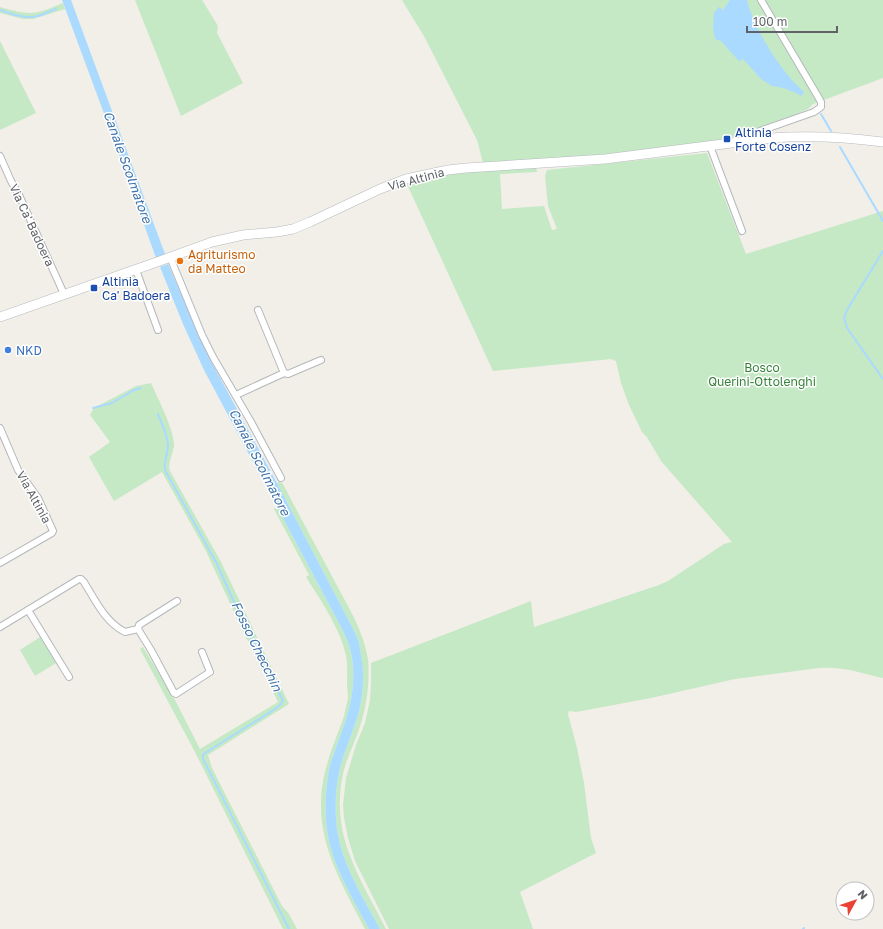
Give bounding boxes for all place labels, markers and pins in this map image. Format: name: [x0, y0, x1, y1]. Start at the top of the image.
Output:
place label: Altinia Forte Cosenz: [735, 125, 811, 154]
marker: Altinia Forte Cosenz: [722, 134, 732, 144]
place label: Agriturismo da Matteo: [188, 247, 255, 276]
marker: Agriturismo da Matteo: [175, 256, 185, 266]
place label: Altinia Ca' Badoera: [102, 274, 170, 303]
marker: Altinia Ca' Badoera: [89, 283, 99, 293]
place label: NKD: [16, 343, 42, 358]
marker: NKD: [3, 345, 13, 355]

